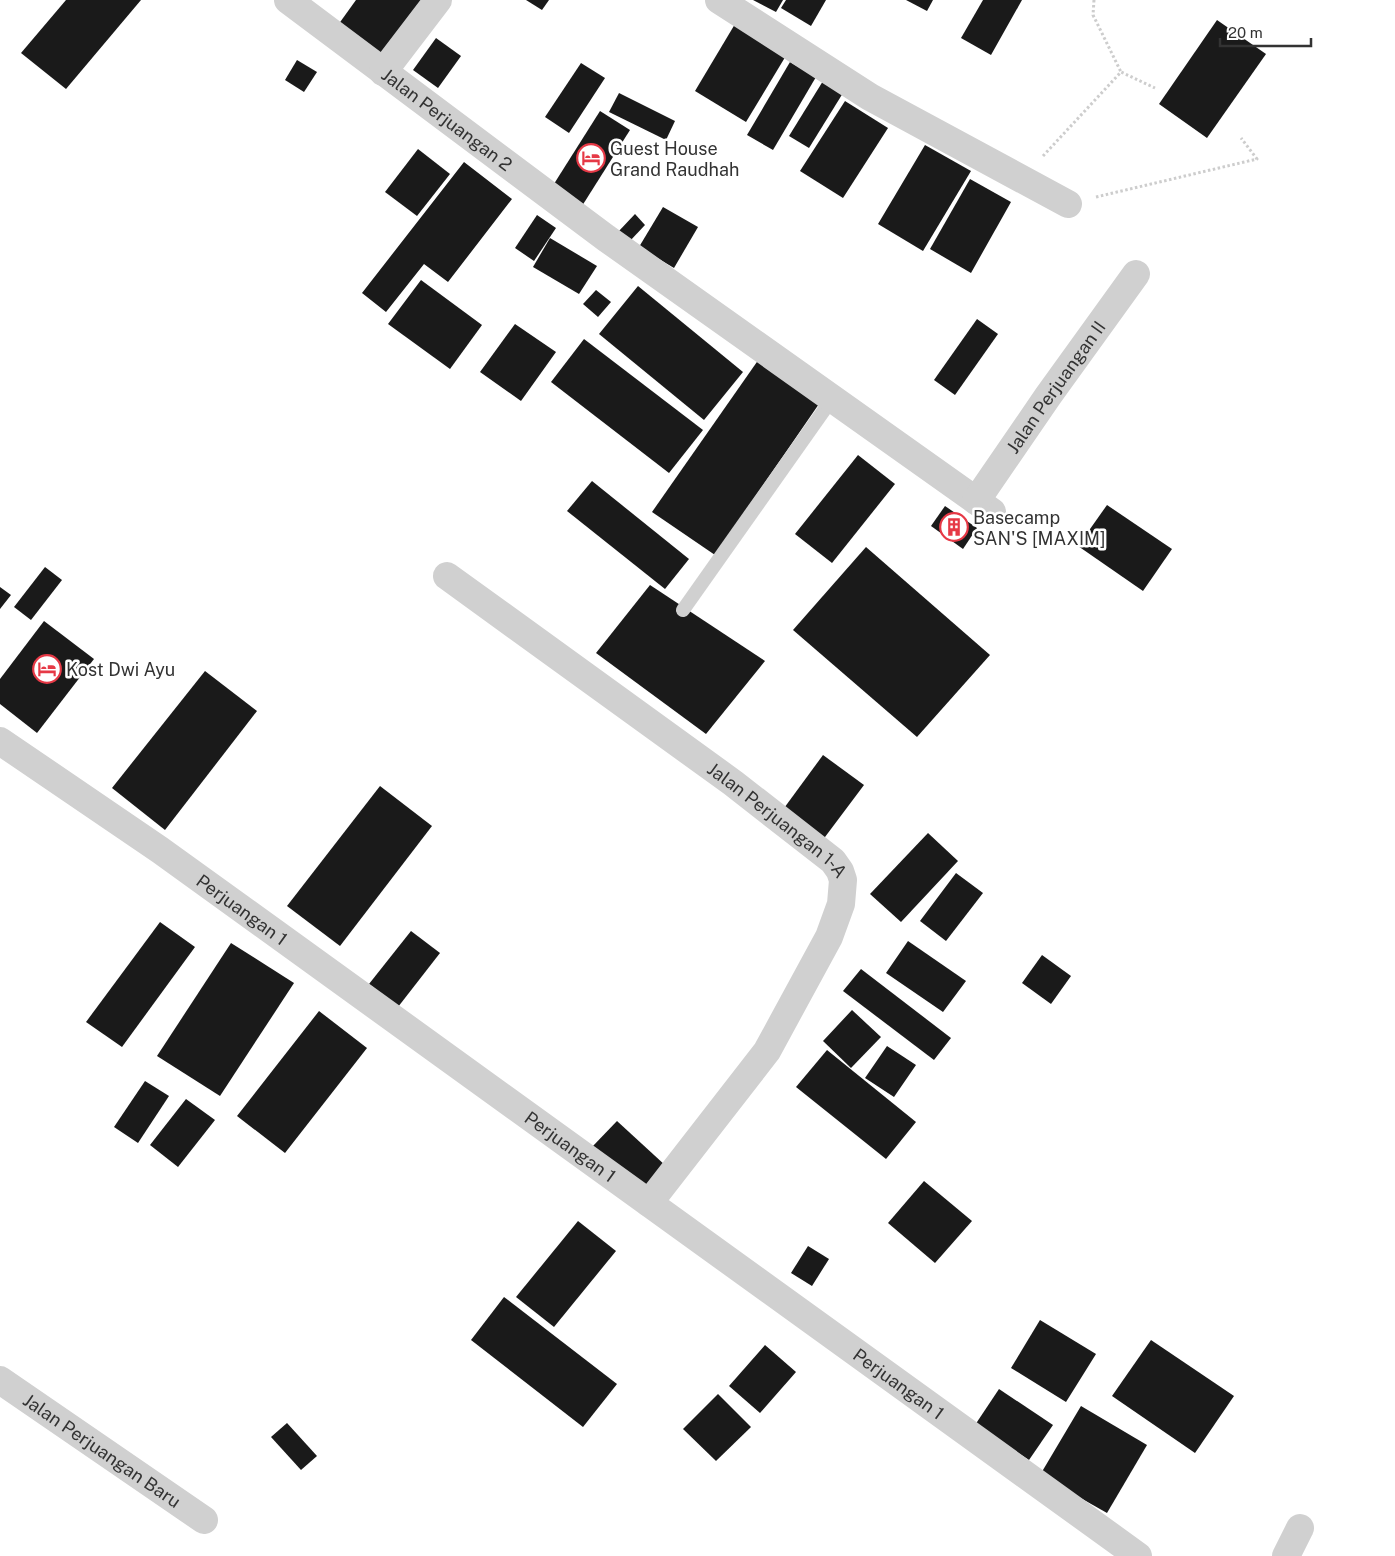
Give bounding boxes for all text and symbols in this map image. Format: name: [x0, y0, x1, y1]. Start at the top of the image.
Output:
scale bar: [1220, 15, 1311, 47]
text: 20 m: [1228, 24, 1263, 41]
street label: Jalan Perjuangan 2: [378, 64, 517, 175]
place label: Guest House Grand Raudhah: [610, 138, 739, 180]
hotel icon: Guest House Grand Raudhah: [576, 143, 606, 173]
street label: Jalan Perjuangan II: [1002, 317, 1109, 457]
place label: Basecamp SAN'S [MAXIM]: [973, 507, 1105, 549]
building icon: Basecamp SAN'S [MAXIM]: [939, 512, 969, 542]
hotel icon: Kost Dwi Ayu: [32, 654, 62, 684]
place label: Kost Dwi Ayu: [66, 659, 175, 680]
street label: Jalan Perjuangan 1-A: [704, 758, 852, 882]
street label: Perjuangan 1: [193, 869, 292, 949]
street label: Perjuangan 1: [521, 1107, 620, 1186]
street label: Perjuangan 1: [849, 1344, 949, 1423]
street label: Jalan Perjuangan Baru: [19, 1389, 185, 1512]

